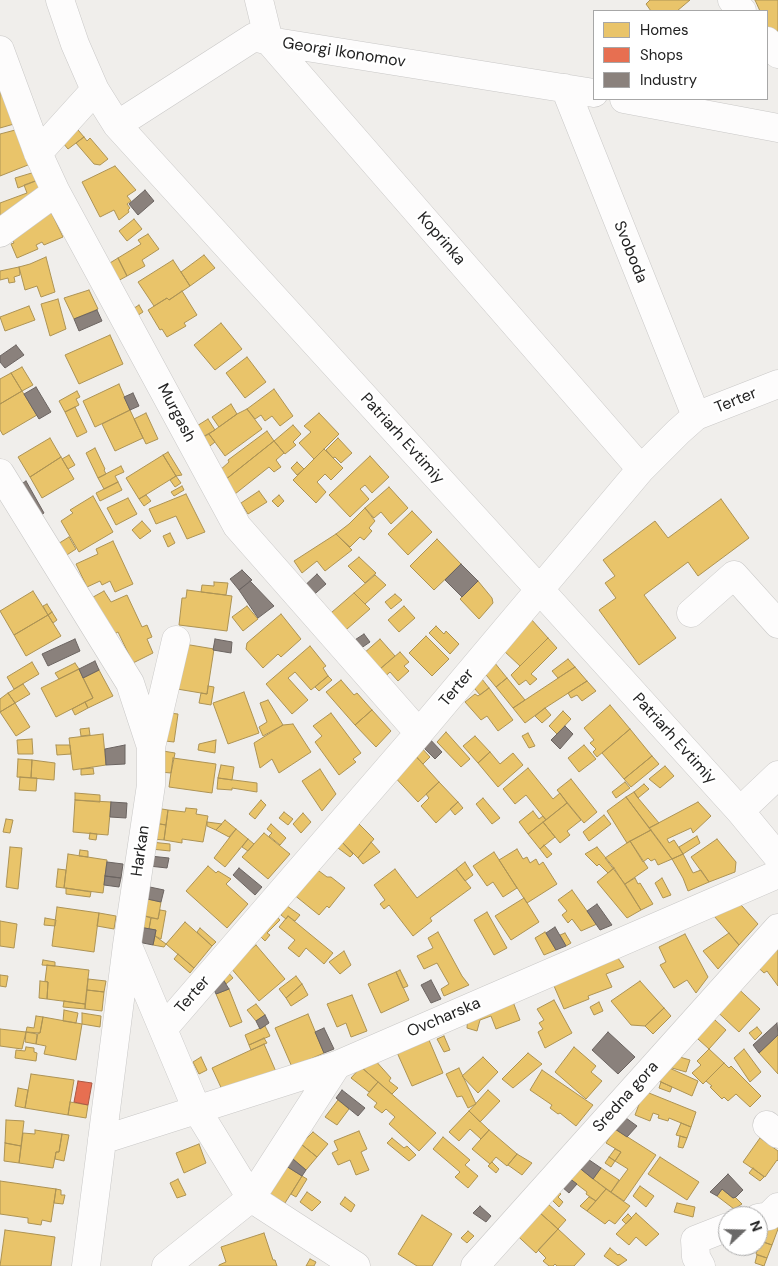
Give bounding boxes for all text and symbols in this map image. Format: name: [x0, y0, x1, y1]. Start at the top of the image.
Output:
legend: [593, 10, 768, 100]
text: Homes: [640, 20, 689, 40]
street label: Georgi Ikonomov: [281, 34, 407, 72]
text: Shops: [640, 45, 683, 65]
text: Industry: [640, 70, 697, 90]
street label: Koprinka: [413, 209, 469, 269]
street label: Svoboda: [609, 218, 651, 286]
street label: Murgash: [153, 381, 199, 445]
street label: Terter: [712, 384, 760, 418]
street label: Patriarh Evtimiy: [356, 389, 448, 489]
street label: Terter: [436, 665, 478, 711]
street label: Patriarh Evtimiy: [628, 689, 720, 789]
street label: Harkan: [128, 824, 154, 878]
street label: Terter: [171, 972, 215, 1018]
street label: Ovcharska: [404, 994, 484, 1042]
street label: Sredna gora: [589, 1058, 663, 1136]
north arrow: [718, 1206, 768, 1256]
text: N: [746, 1218, 766, 1234]

